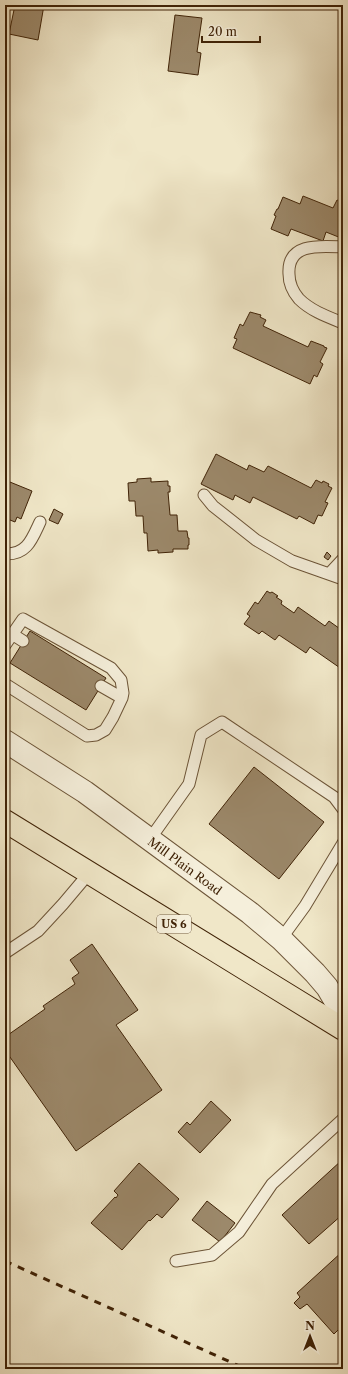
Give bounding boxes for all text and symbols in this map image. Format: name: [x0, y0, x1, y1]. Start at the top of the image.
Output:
scale bar: [202, 18, 260, 44]
text: 20 m: [208, 24, 237, 39]
street label: Mill Plain Road: [145, 833, 226, 898]
road number: US 6: [157, 915, 191, 933]
north arrow: [290, 1316, 330, 1356]
text: N: [305, 1319, 315, 1333]

